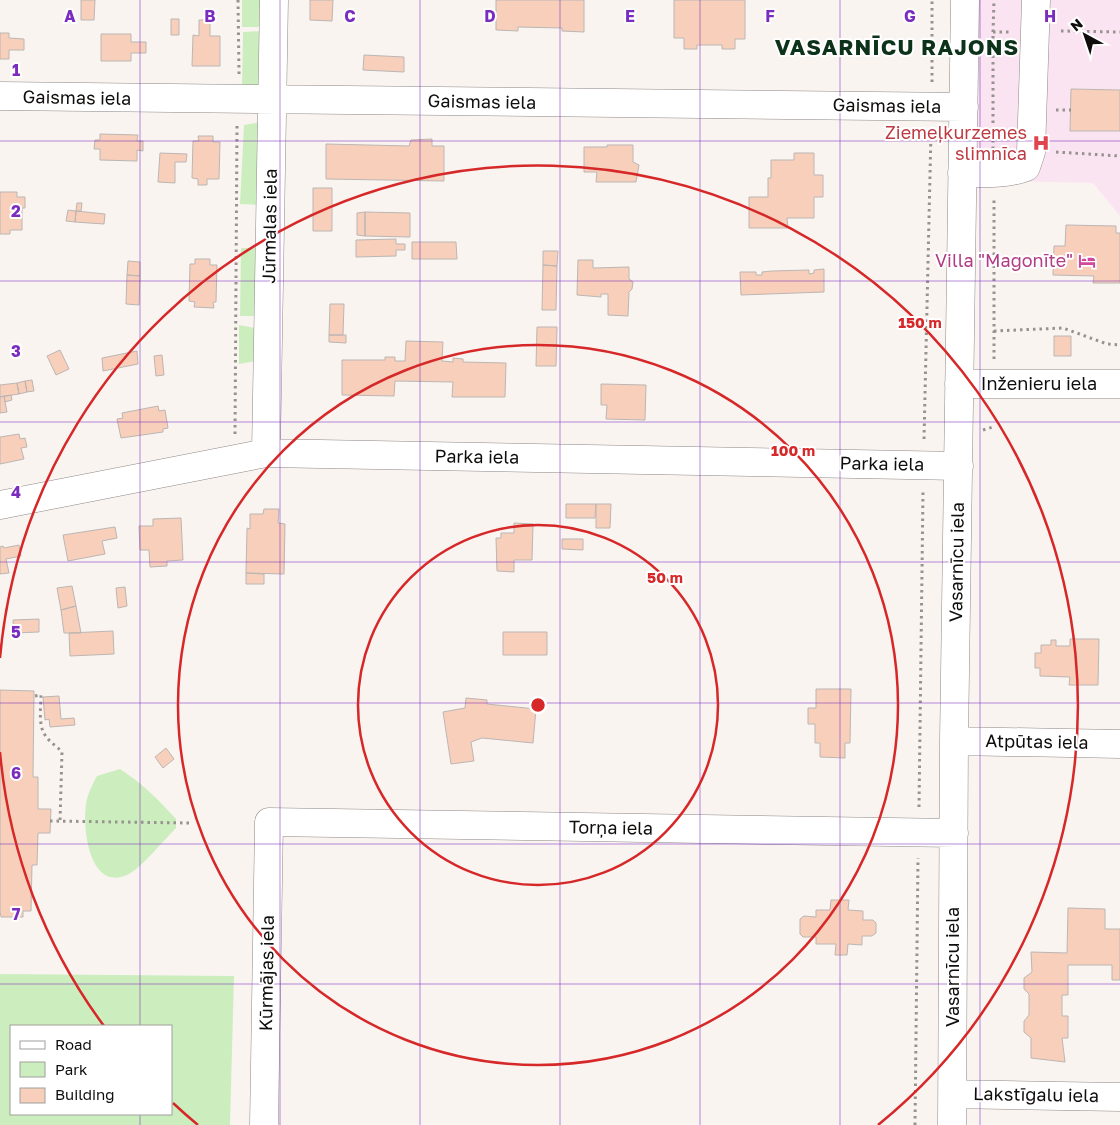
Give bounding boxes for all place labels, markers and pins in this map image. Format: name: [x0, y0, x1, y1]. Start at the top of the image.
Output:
place label: Ziemeļkurzemes slimnīca: [885, 121, 1027, 164]
hospital icon: Ziemeļkurzemes slimnīca: [1031, 133, 1051, 153]
place label: Villa "Magonīte": [935, 249, 1073, 271]
hotel icon: Villa "Magonīte": [1077, 251, 1097, 271]
centre of rings: [529, 696, 547, 714]

